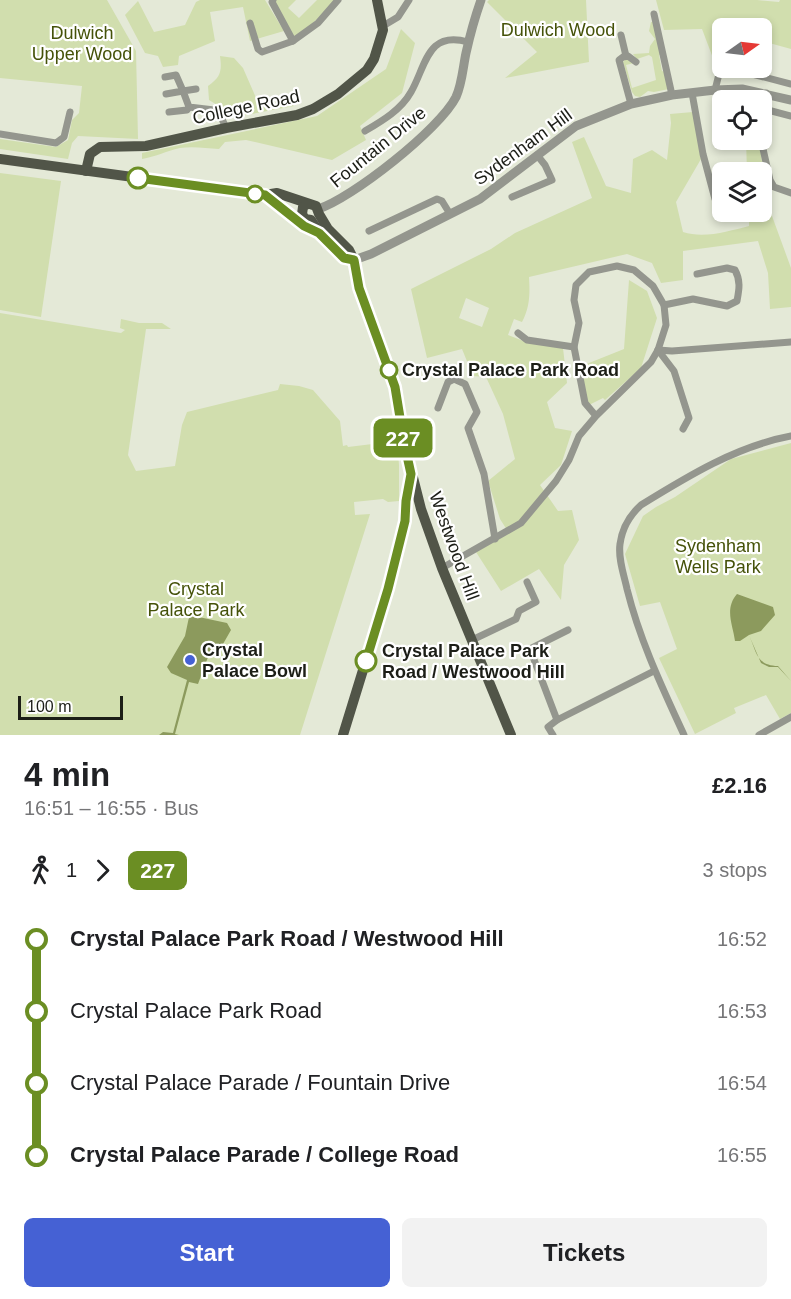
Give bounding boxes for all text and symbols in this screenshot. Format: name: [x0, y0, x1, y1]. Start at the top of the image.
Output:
north arrow: [712, 18, 772, 78]
map controls: [712, 18, 772, 222]
park label: Dulwich Wood: [501, 20, 615, 40]
park label: Dulwich Upper Wood: [32, 23, 132, 64]
street label: College Road: [191, 86, 301, 128]
button: locate: [712, 90, 772, 150]
street label: Fountain Drive: [326, 102, 430, 192]
street label: Sydenham Hill: [470, 105, 576, 189]
button: layers: [712, 162, 772, 222]
unlabelled marker: [127, 167, 149, 189]
unlabelled marker: [246, 185, 264, 203]
place label: Crystal Palace Park Road: [402, 360, 619, 380]
marker: Crystal Palace Park Road: [380, 361, 398, 379]
line badge: 227: [368, 418, 438, 458]
text: 227: [385, 427, 421, 450]
street label: Westwood Hill: [425, 489, 483, 603]
park label: Sydenham Wells Park: [675, 536, 762, 577]
park label: Crystal Palace Park: [147, 579, 246, 620]
place label: Crystal Palace Bowl: [202, 640, 307, 681]
place label: Crystal Palace Park Road / Westwood Hill: [382, 641, 565, 682]
marker: Crystal Palace Park Road / Westwood Hill: [355, 650, 377, 672]
marker: Crystal Palace Bowl: [183, 653, 197, 667]
scale bar: [18, 693, 123, 720]
text: 100 m: [27, 698, 71, 715]
text: 4 min: [24, 756, 110, 793]
text: £2.16: [712, 773, 767, 798]
text: 16:51 – 16:55 · Bus: [24, 797, 199, 819]
icon: walk: [24, 854, 57, 887]
icon: forward: [86, 854, 119, 887]
text: 1: [66, 859, 77, 881]
text: 227: [140, 859, 175, 882]
text: 3 stops: [703, 859, 767, 881]
text: Crystal Palace Park Road / Westwood Hill: [70, 926, 504, 951]
text: 16:52: [717, 928, 767, 950]
text: Crystal Palace Park Road: [70, 998, 322, 1023]
text: 16:53: [717, 1000, 767, 1022]
text: Crystal Palace Parade / Fountain Drive: [70, 1070, 450, 1095]
text: 16:54: [717, 1072, 767, 1094]
text: Crystal Palace Parade / College Road: [70, 1142, 459, 1167]
text: 16:55: [717, 1144, 767, 1166]
button: Start: [24, 1218, 390, 1287]
button: Tickets: [402, 1218, 767, 1287]

